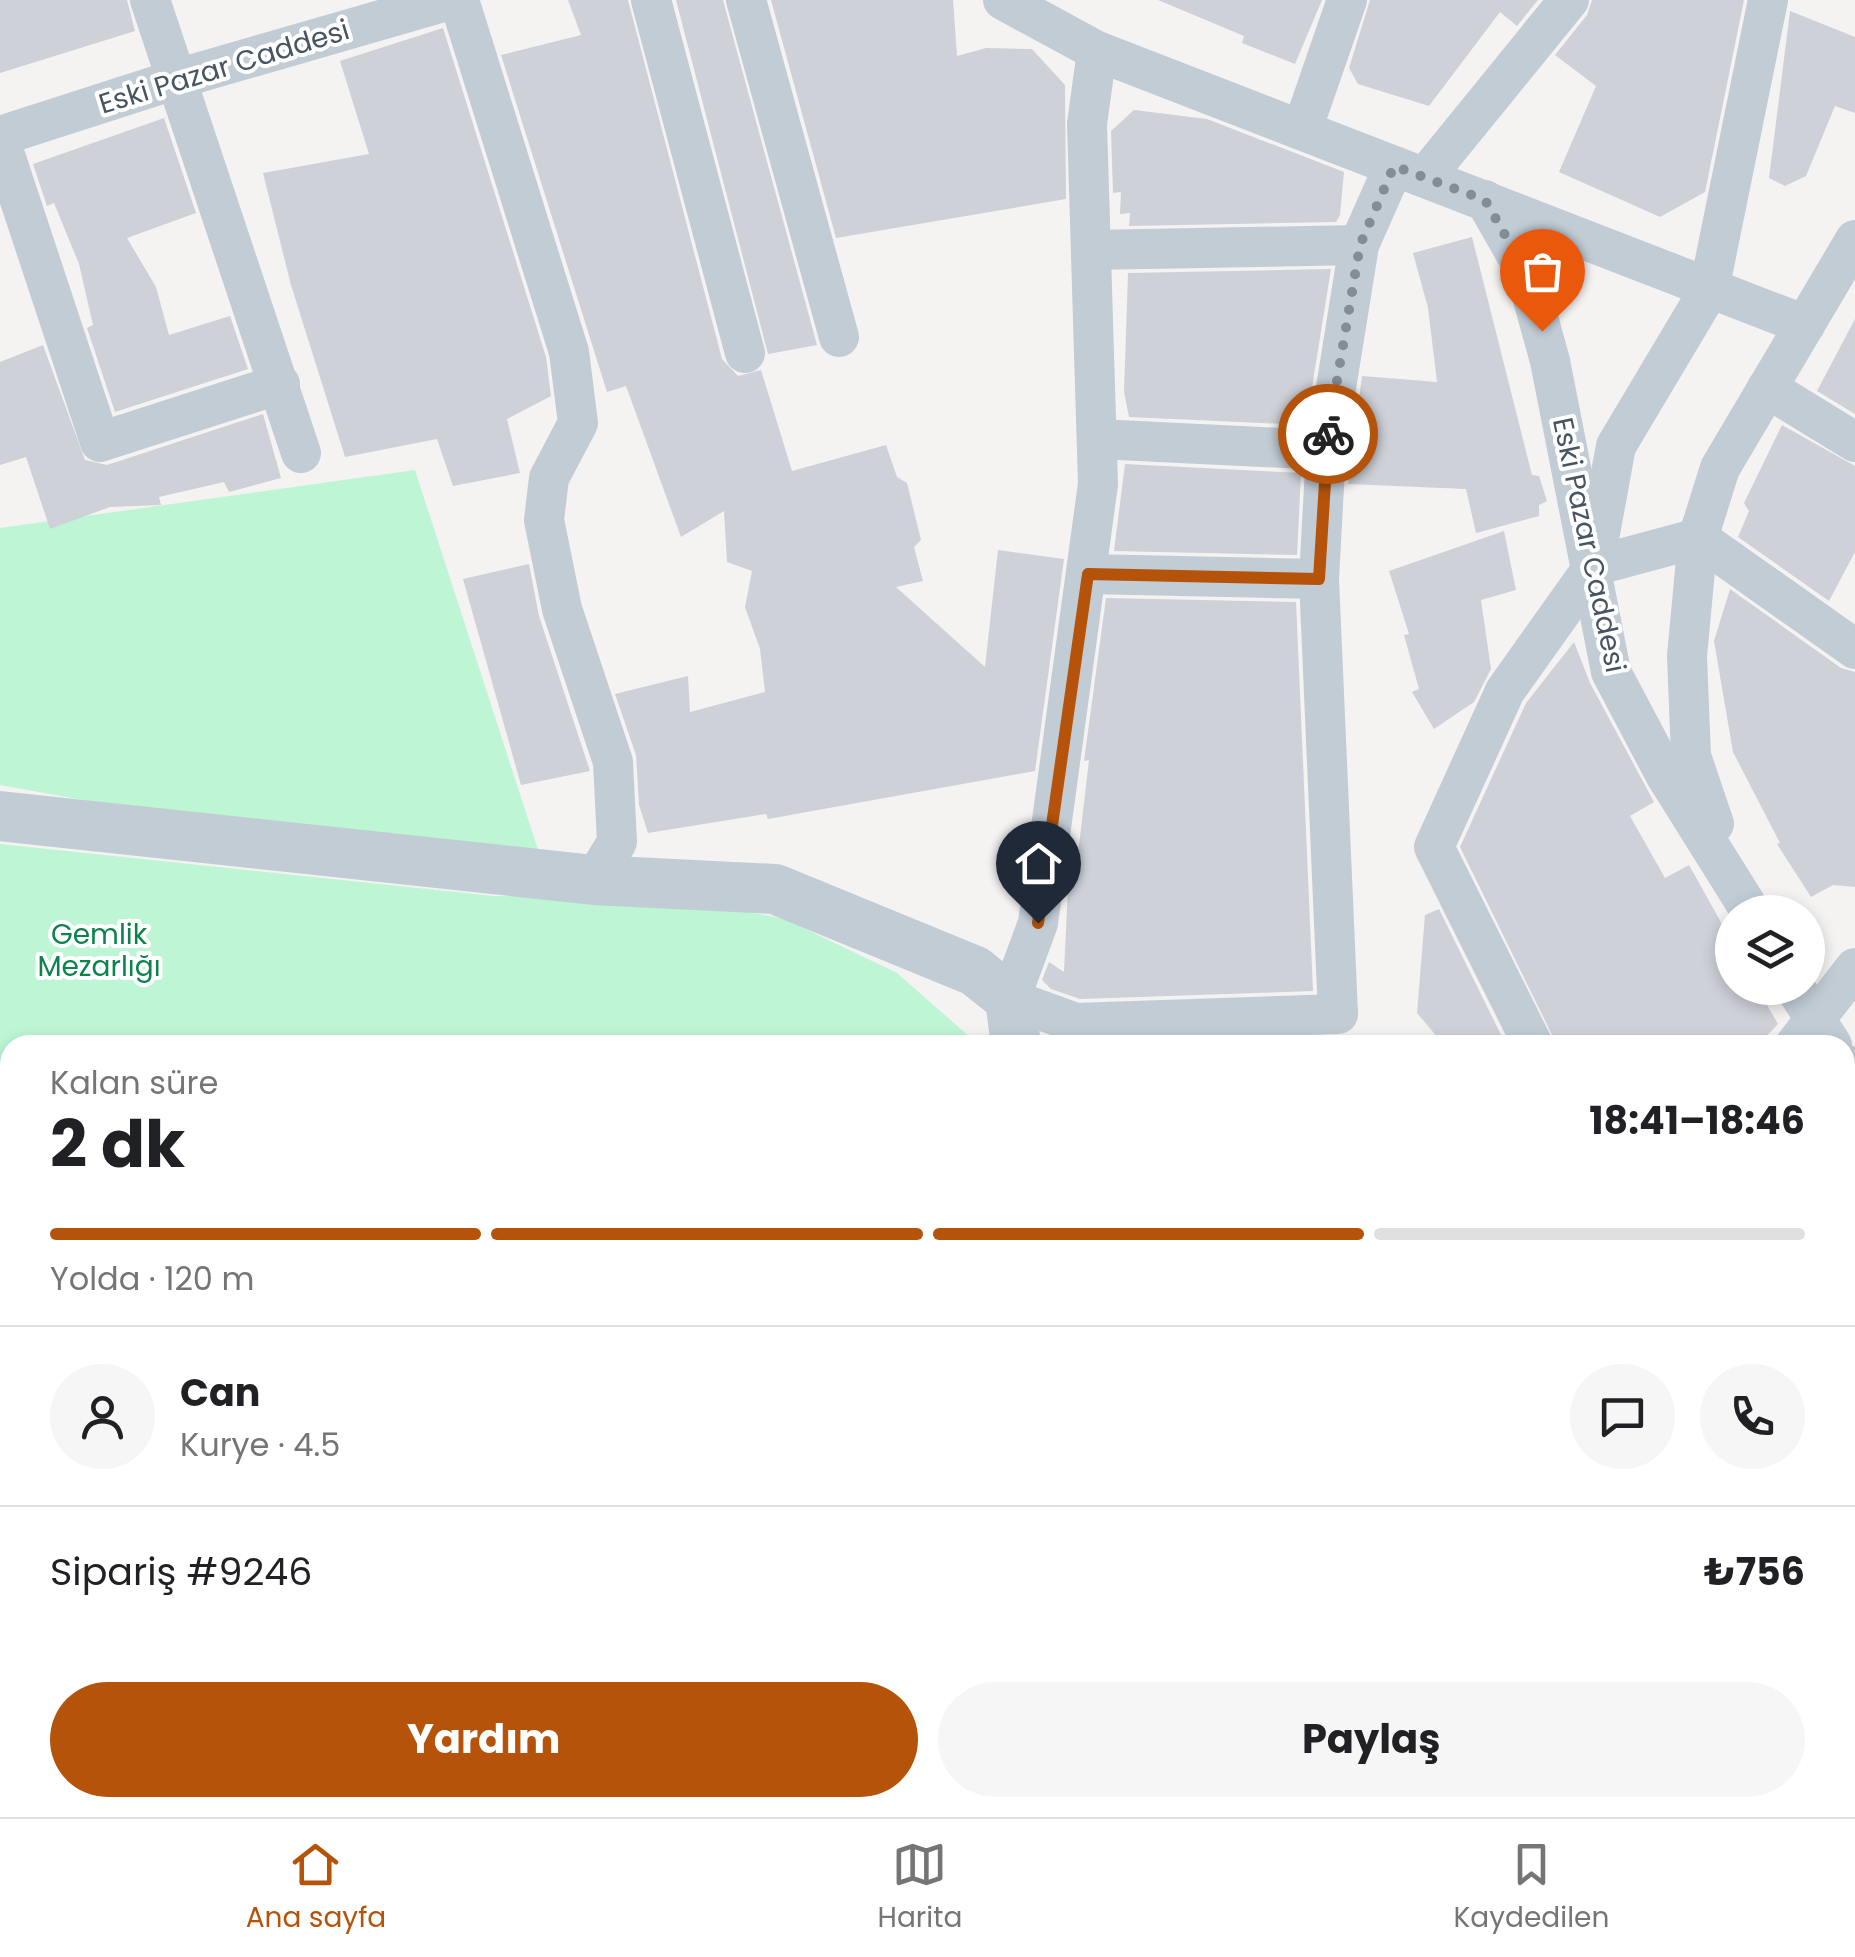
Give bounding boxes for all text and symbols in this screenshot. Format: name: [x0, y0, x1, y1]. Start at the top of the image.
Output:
street label: Eski Pazar Caddesi: [94, 10, 354, 124]
pin: [1500, 229, 1585, 332]
icon: bag: [1515, 244, 1570, 299]
courier: [1278, 384, 1378, 484]
icon: bike: [1301, 407, 1356, 462]
street label: Eski Pazar Caddesi: [1543, 414, 1635, 676]
pin: [996, 821, 1081, 924]
icon: home: [1011, 836, 1066, 891]
map controls: [1715, 895, 1825, 1005]
button: layers: [1715, 895, 1825, 1005]
park label: Gemlik Mezarlığı: [37, 915, 161, 986]
text: Kalan süre: [50, 1060, 218, 1105]
text: 18:41–18:46: [1589, 1094, 1805, 1147]
text: 2 dk: [50, 1099, 185, 1190]
text: Yolda · 120 m: [50, 1256, 254, 1301]
button: person: [50, 1364, 155, 1469]
button: chat: [1570, 1364, 1675, 1469]
button: phone: [1700, 1364, 1805, 1469]
text: Can: [180, 1366, 260, 1419]
text: Kurye · 4.5: [180, 1422, 340, 1467]
text: Sipariş #9246: [50, 1545, 312, 1598]
text: ₺756: [1704, 1545, 1805, 1598]
button: Yardım: [50, 1682, 918, 1797]
button: Paylaş: [938, 1682, 1805, 1797]
tab: Ana sayfa: [246, 1837, 386, 1939]
tab: Harita: [878, 1837, 962, 1939]
tab: Kaydedilen: [1454, 1837, 1609, 1939]

